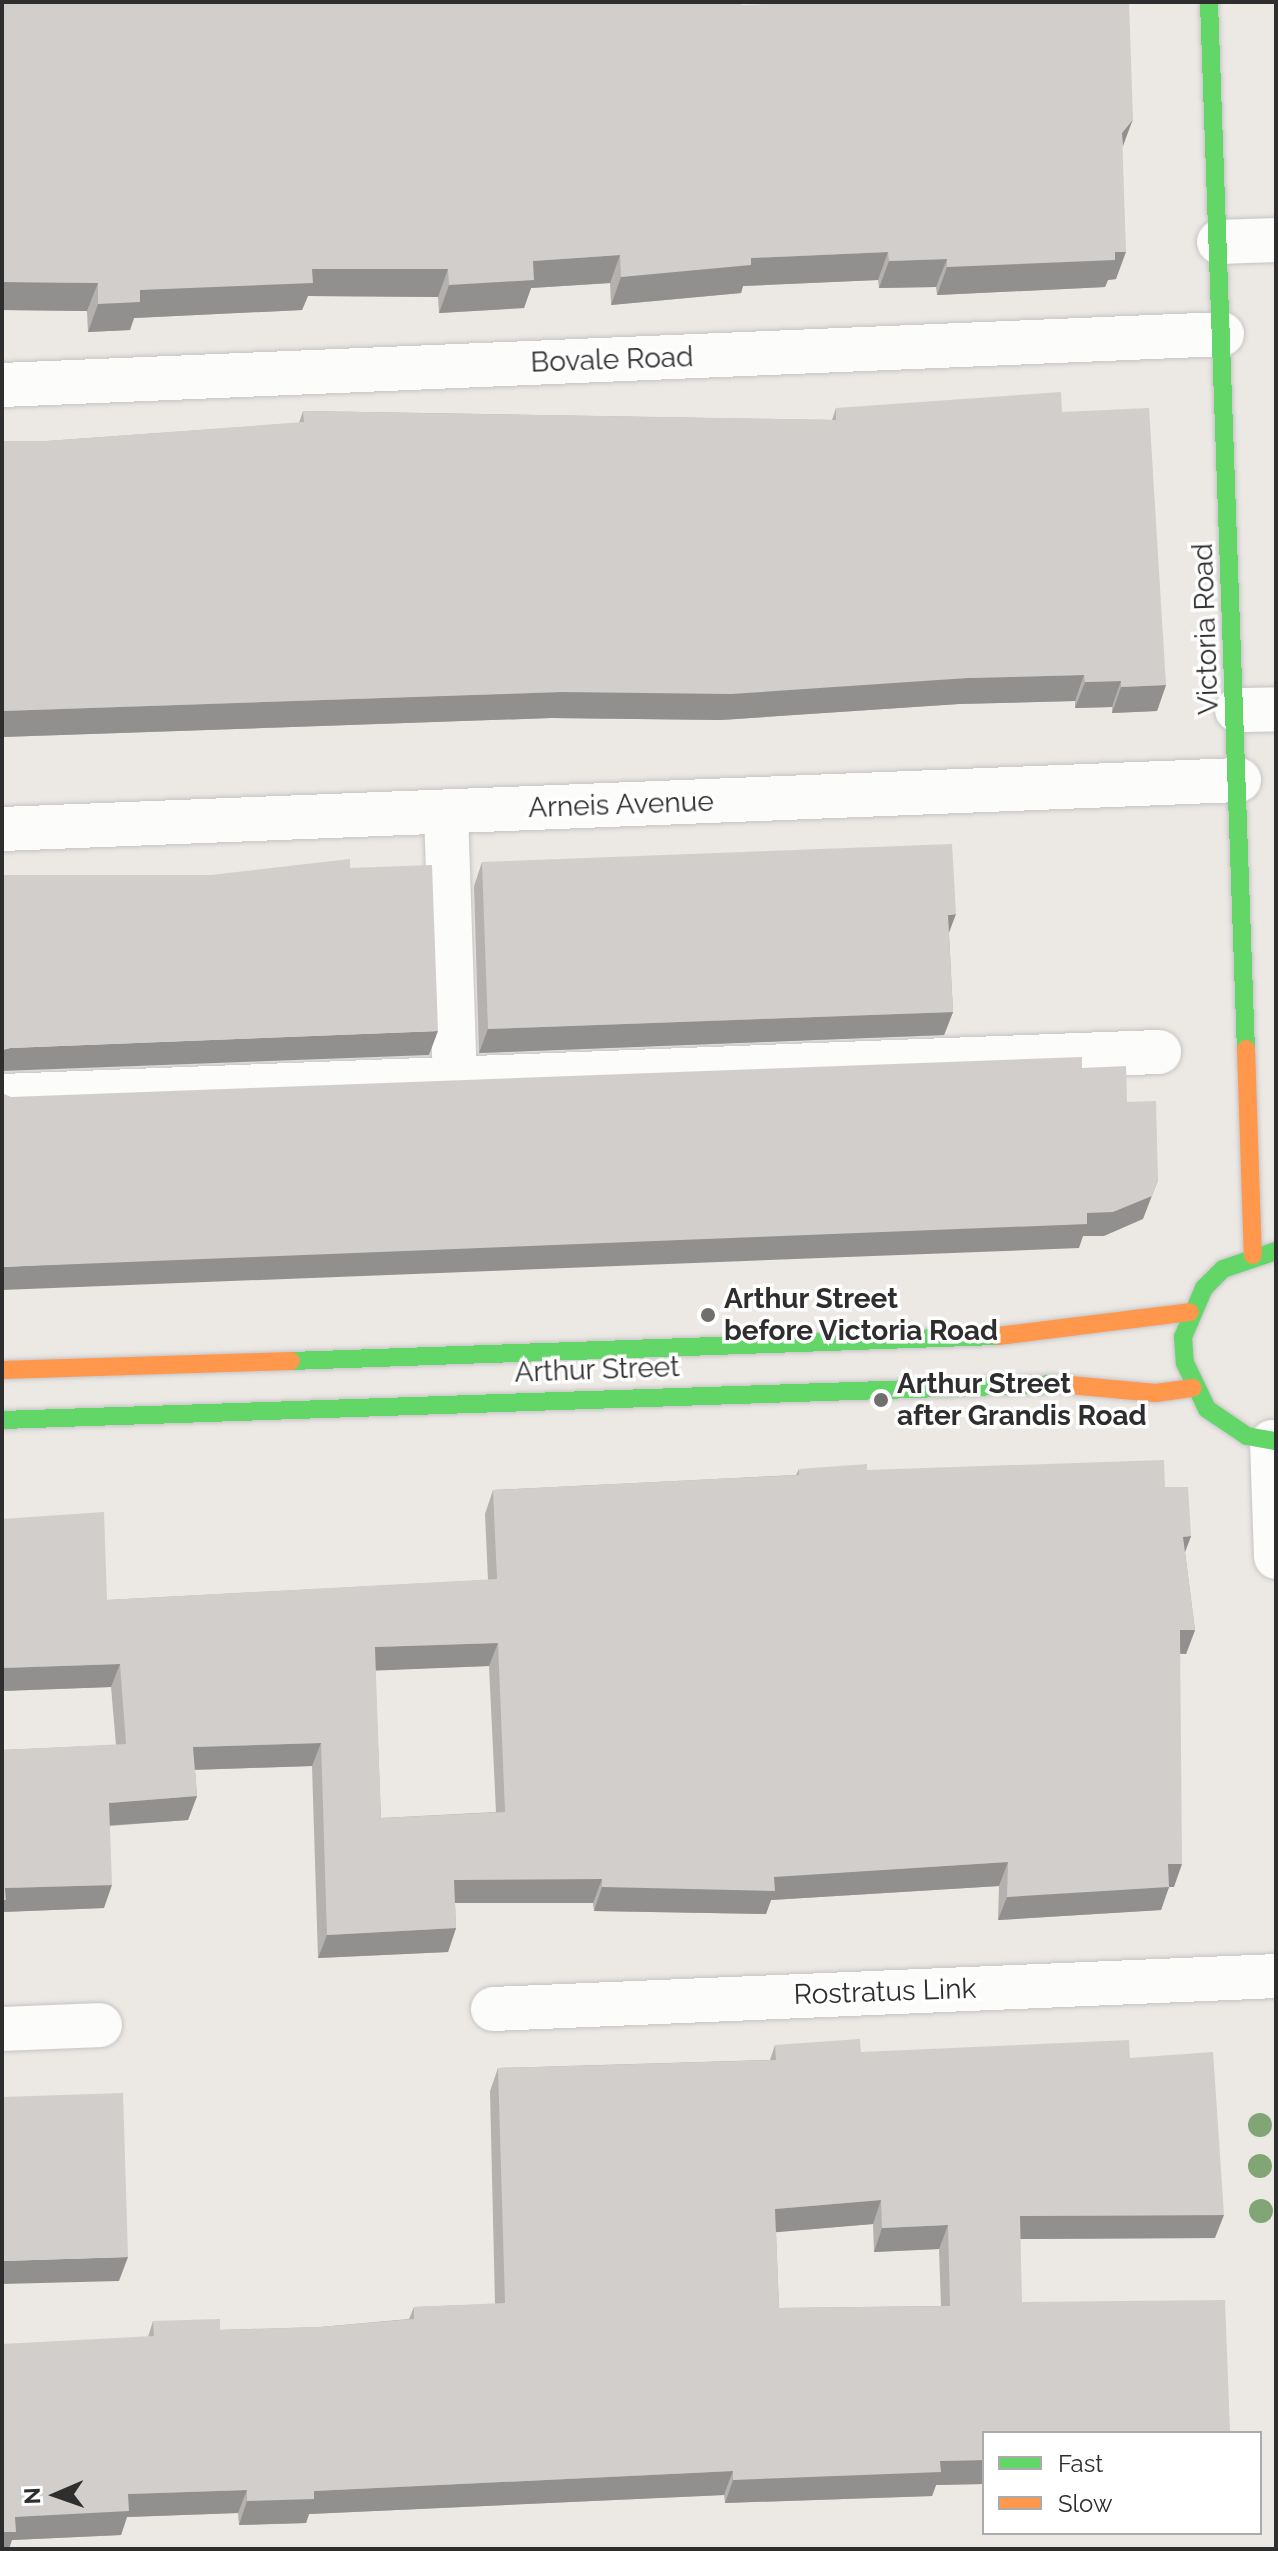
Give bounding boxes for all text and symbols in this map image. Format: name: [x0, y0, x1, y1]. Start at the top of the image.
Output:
street label: Bovale Road: [530, 340, 694, 380]
street label: Victoria Road: [1186, 543, 1226, 715]
street label: Arneis Avenue: [527, 785, 715, 825]
place label: Arthur Street before Victoria Road: [724, 1282, 999, 1348]
marker: Arthur Street before Victoria Road: [699, 1306, 717, 1324]
street label: Arthur Street: [514, 1350, 680, 1390]
place label: Arthur Street after Grandis Road: [897, 1367, 1147, 1433]
marker: Arthur Street after Grandis Road: [872, 1391, 890, 1409]
street label: Rostratus Link: [793, 1972, 977, 2012]
legend: [982, 2431, 1262, 2535]
text: Fast: [1058, 2449, 1103, 2478]
north arrow: [16, 2455, 96, 2535]
text: N: [19, 2487, 45, 2505]
text: Slow: [1058, 2489, 1112, 2518]

